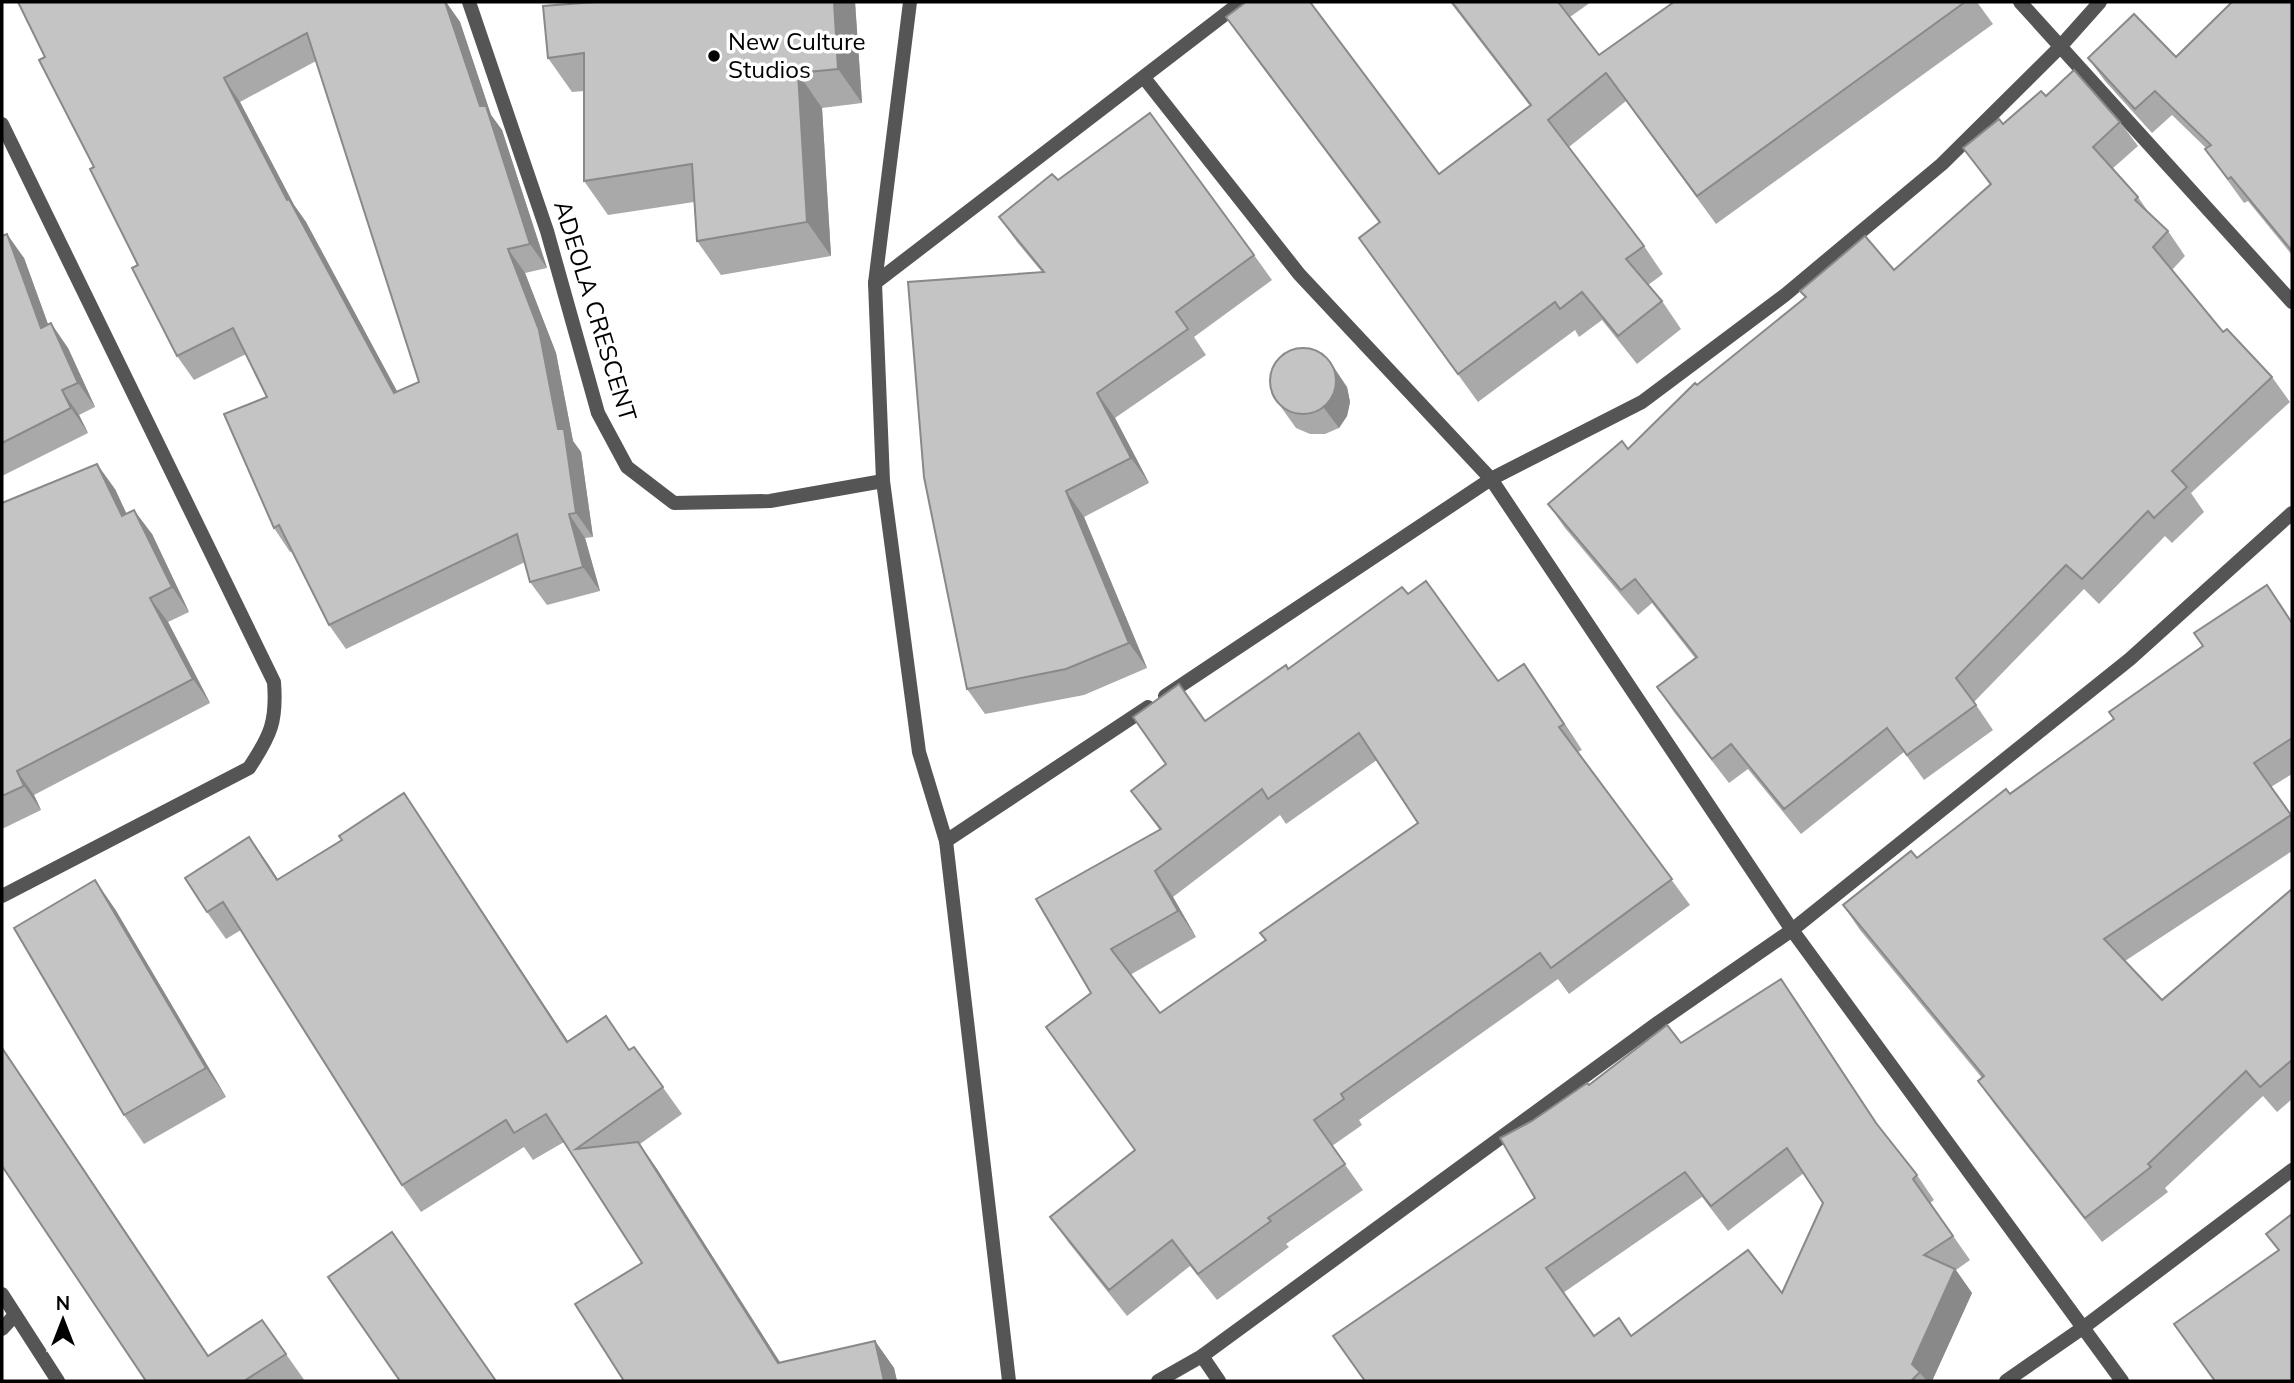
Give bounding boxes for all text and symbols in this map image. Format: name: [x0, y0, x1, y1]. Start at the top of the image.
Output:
place label: New Culture Studios: [728, 26, 866, 84]
marker: New Culture Studios: [706, 48, 722, 64]
street label: ADEOLA CRESCENT: [548, 197, 644, 425]
north arrow: [28, 1285, 98, 1355]
text: N: [56, 1291, 70, 1315]

